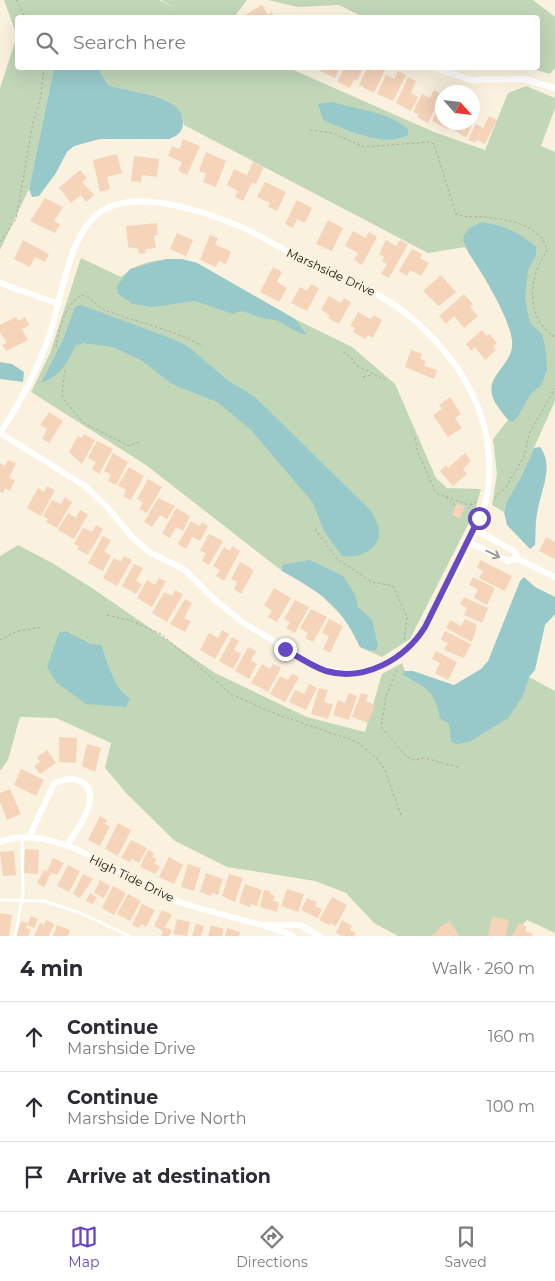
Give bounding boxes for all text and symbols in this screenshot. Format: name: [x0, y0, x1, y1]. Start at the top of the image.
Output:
search box: [15, 15, 540, 70]
icon: search: [33, 29, 61, 57]
text: Search here: [73, 31, 186, 54]
north arrow: [435, 85, 480, 130]
street label: Marshside Drive: [284, 245, 378, 299]
route start: [468, 507, 491, 530]
one-way arrow: [485, 549, 500, 559]
route end: [274, 638, 297, 661]
street label: High Tide Drive: [87, 851, 177, 905]
text: 4 min: [20, 956, 83, 981]
text: Walk · 260 m: [432, 959, 535, 978]
text: Continue: [67, 1016, 158, 1039]
icon: ahead: [20, 1023, 48, 1051]
text: 160 m: [488, 1027, 535, 1046]
text: Marshside Drive: [67, 1039, 195, 1058]
text: Continue: [67, 1086, 158, 1109]
icon: ahead: [20, 1093, 48, 1121]
text: 100 m: [487, 1097, 535, 1116]
text: Marshside Drive North: [67, 1109, 247, 1128]
icon: arrive: [20, 1163, 48, 1191]
text: Arrive at destination: [67, 1165, 271, 1188]
tab: Map: [68, 1223, 99, 1271]
tab: Directions: [236, 1223, 308, 1271]
tab: Saved: [445, 1223, 487, 1271]

